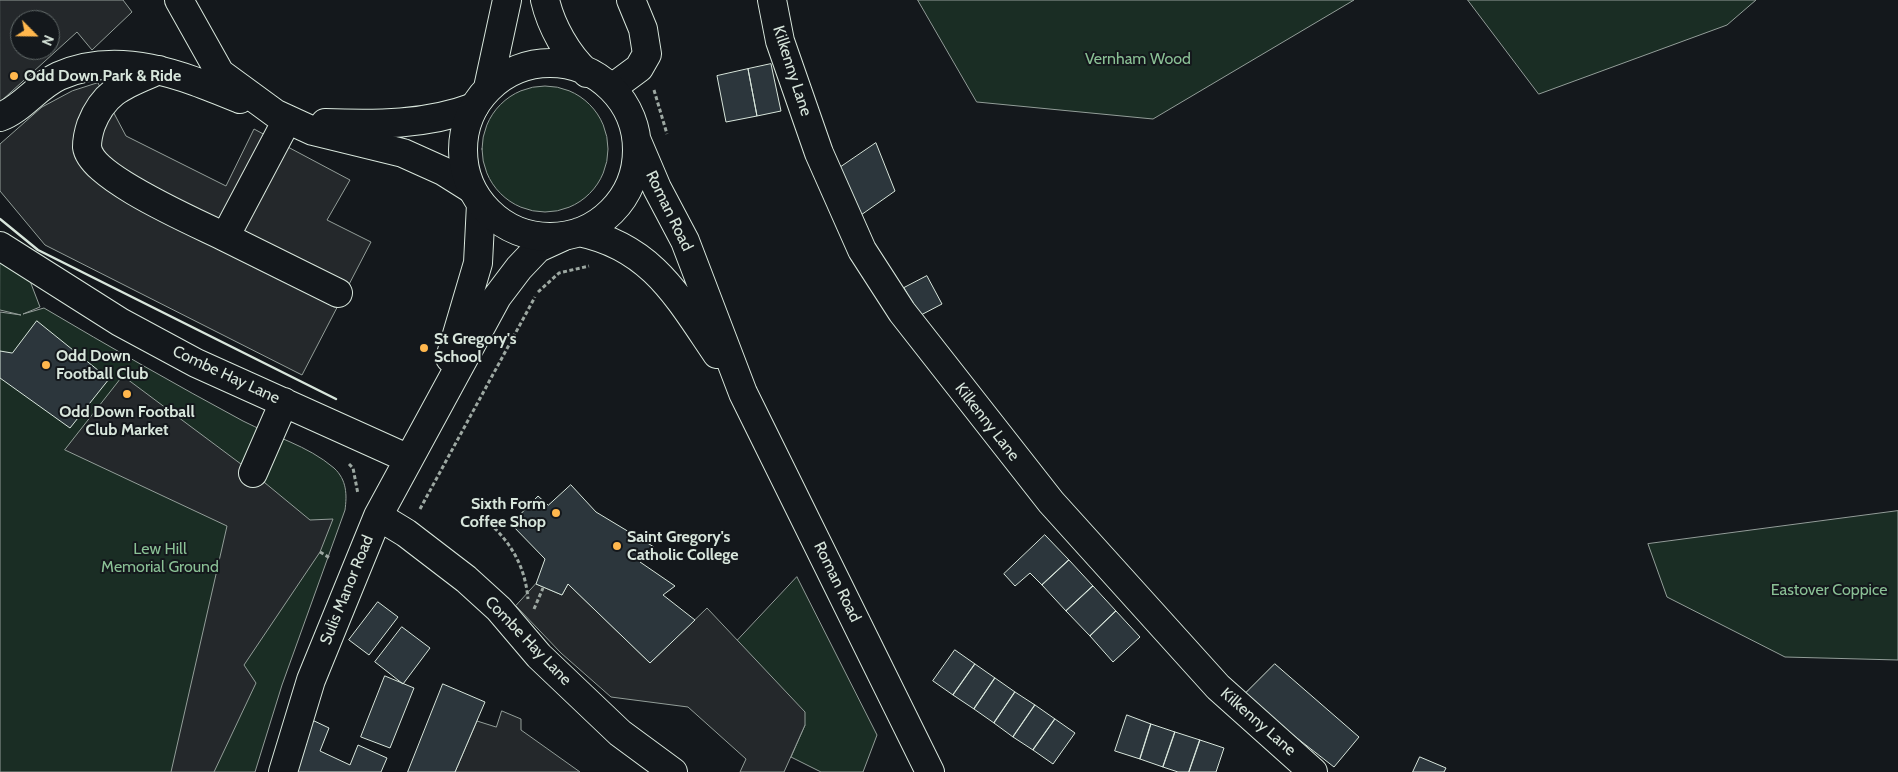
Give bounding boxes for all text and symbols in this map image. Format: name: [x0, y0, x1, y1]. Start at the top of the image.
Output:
north arrow: [10, 10, 60, 60]
street label: Kilkenny Lane: [768, 23, 816, 119]
text: N: [38, 32, 58, 49]
park label: Vernham Wood: [1085, 49, 1191, 69]
place label: Odd Down Park & Ride: [24, 66, 181, 86]
marker: Odd Down Park & Ride: [8, 70, 20, 82]
street label: Roman Road: [641, 168, 697, 254]
place label: St Gregory's School: [434, 329, 517, 367]
street label: Combe Hay Lane: [169, 342, 283, 408]
marker: St Gregory's School: [418, 342, 430, 354]
place label: Odd Down Football Club: [56, 346, 148, 384]
marker: Odd Down Football Club: [40, 359, 52, 371]
street label: Kilkenny Lane: [951, 379, 1023, 465]
marker: Odd Down Football Club Market: [121, 388, 133, 400]
place label: Odd Down Football Club Market: [59, 402, 195, 440]
place label: Sixth Form Coffee Shop: [460, 494, 546, 532]
marker: Sixth Form Coffee Shop: [550, 507, 562, 519]
place label: Saint Gregory's Catholic College: [627, 527, 738, 565]
street label: Sulis Manor Road: [316, 532, 378, 648]
park label: Lew Hill Memorial Ground: [101, 539, 219, 577]
street label: Roman Road: [809, 539, 865, 625]
marker: Saint Gregory's Catholic College: [611, 540, 623, 552]
park label: Eastover Coppice: [1771, 580, 1887, 600]
street label: Combe Hay Lane: [481, 593, 575, 689]
street label: Kilkenny Lane: [1216, 684, 1300, 760]

